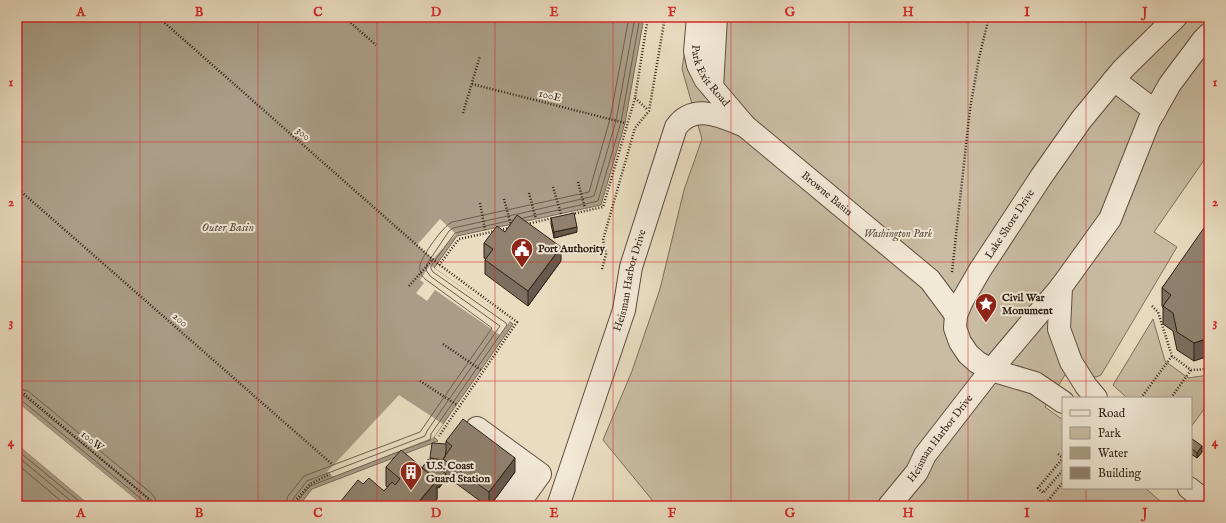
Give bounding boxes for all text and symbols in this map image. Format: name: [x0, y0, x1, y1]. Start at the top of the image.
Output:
text: A: [76, 4, 87, 21]
text: B: [195, 4, 204, 21]
text: C: [313, 4, 323, 21]
text: D: [431, 4, 442, 21]
text: E: [549, 4, 559, 21]
text: F: [668, 4, 677, 21]
text: G: [785, 4, 796, 21]
text: H: [902, 4, 914, 21]
text: I: [1024, 4, 1030, 21]
text: J: [1140, 4, 1148, 21]
street label: Park Exit Road: [688, 44, 732, 110]
text: 1: [9, 74, 14, 91]
text: 1: [1213, 74, 1218, 91]
street label: 100E: [537, 86, 563, 106]
street label: 300: [293, 124, 313, 144]
street label: Browne Basin: [798, 169, 855, 219]
street label: Lake Shore Drive: [982, 187, 1038, 262]
text: 2: [8, 194, 14, 211]
text: 2: [1212, 194, 1218, 211]
water label: Outer Basin: [202, 220, 255, 235]
park label: Washington Park: [864, 227, 933, 242]
street label: Heisman Harbor Drive: [610, 228, 650, 333]
public building icon: Port Authority: [509, 236, 535, 269]
place label: Port Authority: [538, 242, 606, 256]
place icon: Civil War Monument: [973, 291, 999, 324]
place label: Civil War Monument: [1002, 291, 1053, 318]
street label: 200: [169, 309, 191, 331]
text: 3: [9, 314, 14, 331]
text: 3: [1213, 314, 1218, 331]
street label: Heisman Harbor Drive: [904, 392, 976, 485]
legend: [1062, 397, 1192, 489]
text: Road: [1098, 406, 1126, 421]
text: Park: [1098, 426, 1121, 441]
street label: 100W: [78, 427, 107, 455]
text: 4: [8, 434, 15, 451]
text: 4: [1212, 434, 1219, 451]
text: Water: [1098, 446, 1129, 461]
building icon: U.S. Coast Guard Station: [398, 459, 424, 492]
place label: U.S. Coast Guard Station: [425, 459, 490, 486]
text: Building: [1098, 466, 1142, 481]
text: A: [76, 505, 87, 522]
text: B: [195, 505, 204, 522]
text: C: [313, 505, 323, 522]
text: D: [431, 505, 442, 522]
text: E: [549, 505, 559, 522]
text: F: [668, 505, 677, 522]
text: G: [785, 505, 796, 522]
text: H: [902, 505, 914, 522]
text: I: [1024, 505, 1030, 522]
text: J: [1140, 505, 1148, 522]

